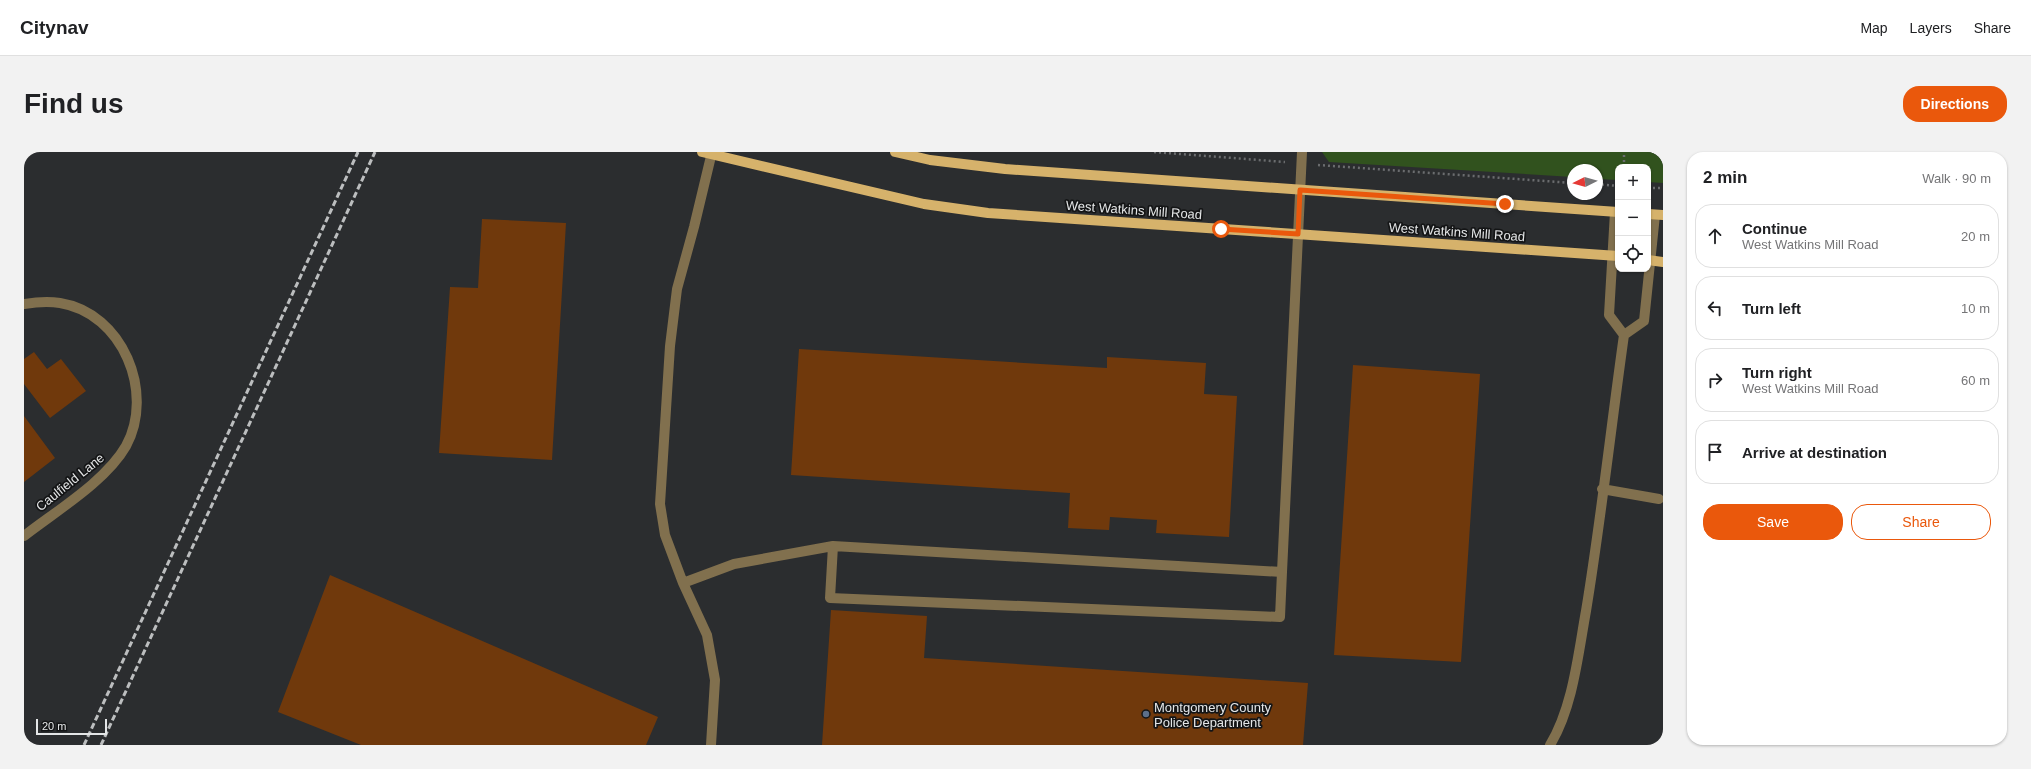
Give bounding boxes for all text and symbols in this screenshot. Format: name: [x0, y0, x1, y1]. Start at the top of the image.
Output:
text: Citynav: [20, 17, 89, 38]
text: Map: [1860, 20, 1888, 36]
text: Layers: [1910, 20, 1952, 36]
text: Share: [1974, 20, 2011, 36]
button: Directions: [1903, 86, 2007, 122]
text: Find us: [24, 88, 124, 119]
north arrow: [1567, 164, 1603, 200]
map controls: [1615, 164, 1651, 272]
button: +: [1615, 164, 1651, 200]
text: 2 min: [1703, 168, 1747, 187]
text: Walk · 90 m: [1922, 171, 1991, 186]
route end: [1496, 195, 1514, 213]
street label: West Watkins Mill Road: [1065, 198, 1203, 222]
button: −: [1615, 200, 1651, 236]
route start: [1212, 220, 1230, 238]
street label: West Watkins Mill Road: [1388, 220, 1526, 244]
text: Continue: [1742, 220, 1807, 237]
icon: ahead: [1704, 225, 1726, 247]
text: 20 m: [1961, 229, 1990, 244]
button: locate: [1615, 236, 1651, 272]
text: West Watkins Mill Road: [1742, 237, 1879, 252]
icon: left: [1704, 297, 1726, 319]
text: Turn left: [1742, 300, 1801, 317]
text: 10 m: [1961, 301, 1990, 316]
text: Turn right: [1742, 364, 1812, 381]
icon: right: [1704, 369, 1726, 391]
text: 60 m: [1961, 373, 1990, 388]
text: West Watkins Mill Road: [1742, 381, 1879, 396]
icon: arrive: [1704, 441, 1726, 463]
text: Arrive at destination: [1742, 444, 1887, 461]
street label: Caulfield Lane: [33, 450, 107, 514]
button: Save: [1703, 504, 1843, 540]
button: Share: [1851, 504, 1991, 540]
place label: Montgomery County Police Department: [1154, 700, 1272, 730]
marker: Montgomery County Police Department: [1141, 709, 1151, 719]
scale bar: [36, 717, 107, 736]
text: 20 m: [42, 720, 66, 732]

